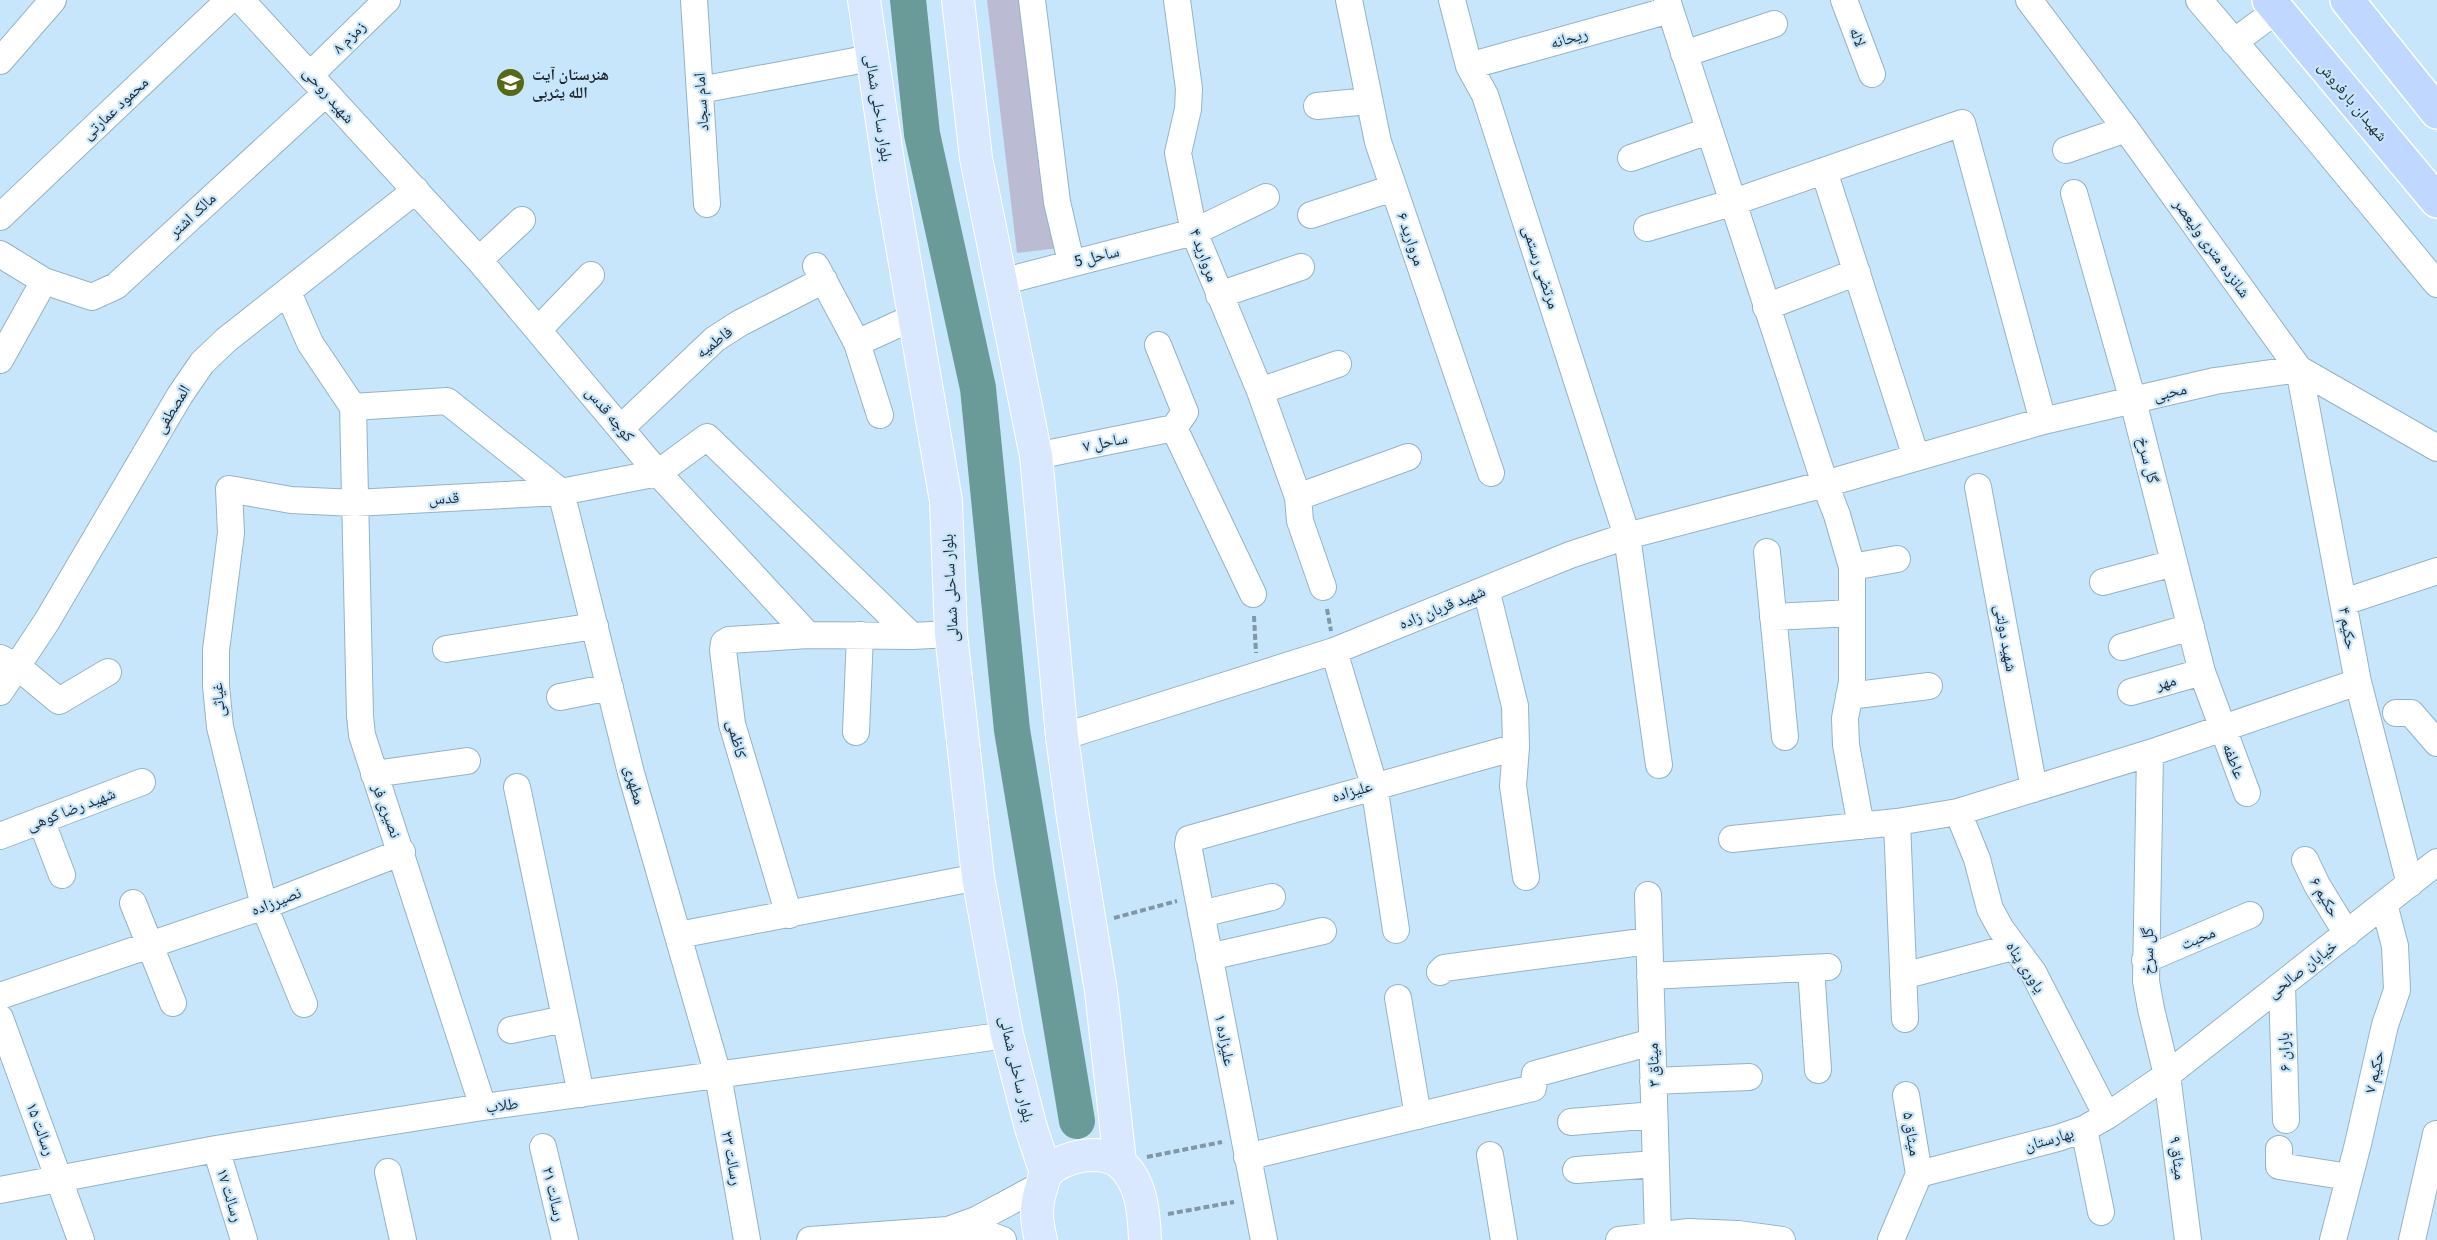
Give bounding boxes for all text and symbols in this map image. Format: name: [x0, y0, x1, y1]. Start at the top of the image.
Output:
street label: زمزم ۸: [328, 17, 370, 58]
street label: ریحانه: [1548, 24, 1590, 52]
street label: لاله: [1846, 25, 1870, 49]
street label: بلوار ساحلی شمالی: [860, 53, 897, 163]
street label: شهیدان بارفروش: [2313, 57, 2392, 145]
street label: شهید روحی: [299, 63, 359, 128]
place label: هنرستان آیت الله یثربی: [532, 65, 609, 102]
school or university icon: هنرستان آیت الله یثربی: [495, 67, 527, 99]
street label: محمود عمارتی: [78, 72, 153, 144]
street label: امام سجاد: [689, 72, 714, 132]
street label: مالک اشتر: [164, 188, 219, 242]
street label: شانزده متری ولیعصر: [2168, 194, 2254, 302]
street label: مروارید ۶: [1393, 210, 1429, 268]
street label: مرتضی رستمی: [1518, 223, 1563, 311]
street label: مروارید ۴: [1186, 226, 1222, 284]
street label: ساحل 5: [1073, 241, 1122, 272]
street label: فاطمیه: [692, 322, 736, 362]
street label: محبی: [2151, 379, 2189, 406]
street label: المصطفی: [150, 381, 195, 437]
street label: کوچه قدس: [581, 383, 639, 446]
street label: ساحل ۷: [1081, 428, 1129, 457]
street label: گل سرخ: [2132, 435, 2163, 486]
street label: قدس: [428, 488, 460, 509]
street label: بلوار ساحلی شمالی: [938, 533, 963, 643]
street label: شهید قربان زاده: [1396, 581, 1488, 634]
street label: شهید دولتی: [1990, 603, 2021, 673]
street label: حکیم ۴: [2334, 605, 2361, 651]
street label: مهر: [2153, 670, 2178, 694]
street label: غیاثی: [207, 682, 230, 718]
street label: کاظمی: [722, 718, 751, 761]
street label: عاطفه: [2219, 741, 2249, 781]
street label: مطهری: [620, 763, 649, 807]
street label: علیزاده: [1330, 776, 1374, 806]
street label: نصیری فر: [367, 781, 405, 841]
street label: شهید رضا کوهی: [24, 783, 118, 836]
street label: حکیم ۶: [2305, 874, 2344, 921]
street label: نصیرزاده: [248, 883, 304, 919]
street label: محبت: [2178, 922, 2218, 954]
street label: گل سرخ: [2138, 927, 2158, 975]
street label: خیابان صالحی: [2263, 936, 2341, 1003]
street label: یاوری پناه: [2002, 938, 2050, 997]
street label: علیزاده ۱: [1211, 1013, 1239, 1067]
street label: بلوار ساحلی شمالی: [995, 1014, 1038, 1124]
street label: باران ۶: [2274, 1032, 2295, 1072]
street label: میثاق ۳: [1643, 1043, 1664, 1087]
street label: حکیم ۷: [2360, 1049, 2389, 1095]
street label: طلاب: [484, 1093, 520, 1117]
street label: رسالت ۱۵: [23, 1100, 59, 1158]
street label: میثاق ۵: [1898, 1111, 1925, 1157]
street label: بهارستان: [2022, 1123, 2076, 1156]
street label: رسالت ۲۳: [718, 1129, 746, 1187]
street label: میثاق ۹: [2165, 1135, 2190, 1181]
street label: رسالت ۲۱: [539, 1165, 569, 1223]
street label: رسالت ۱۷: [213, 1166, 247, 1224]

